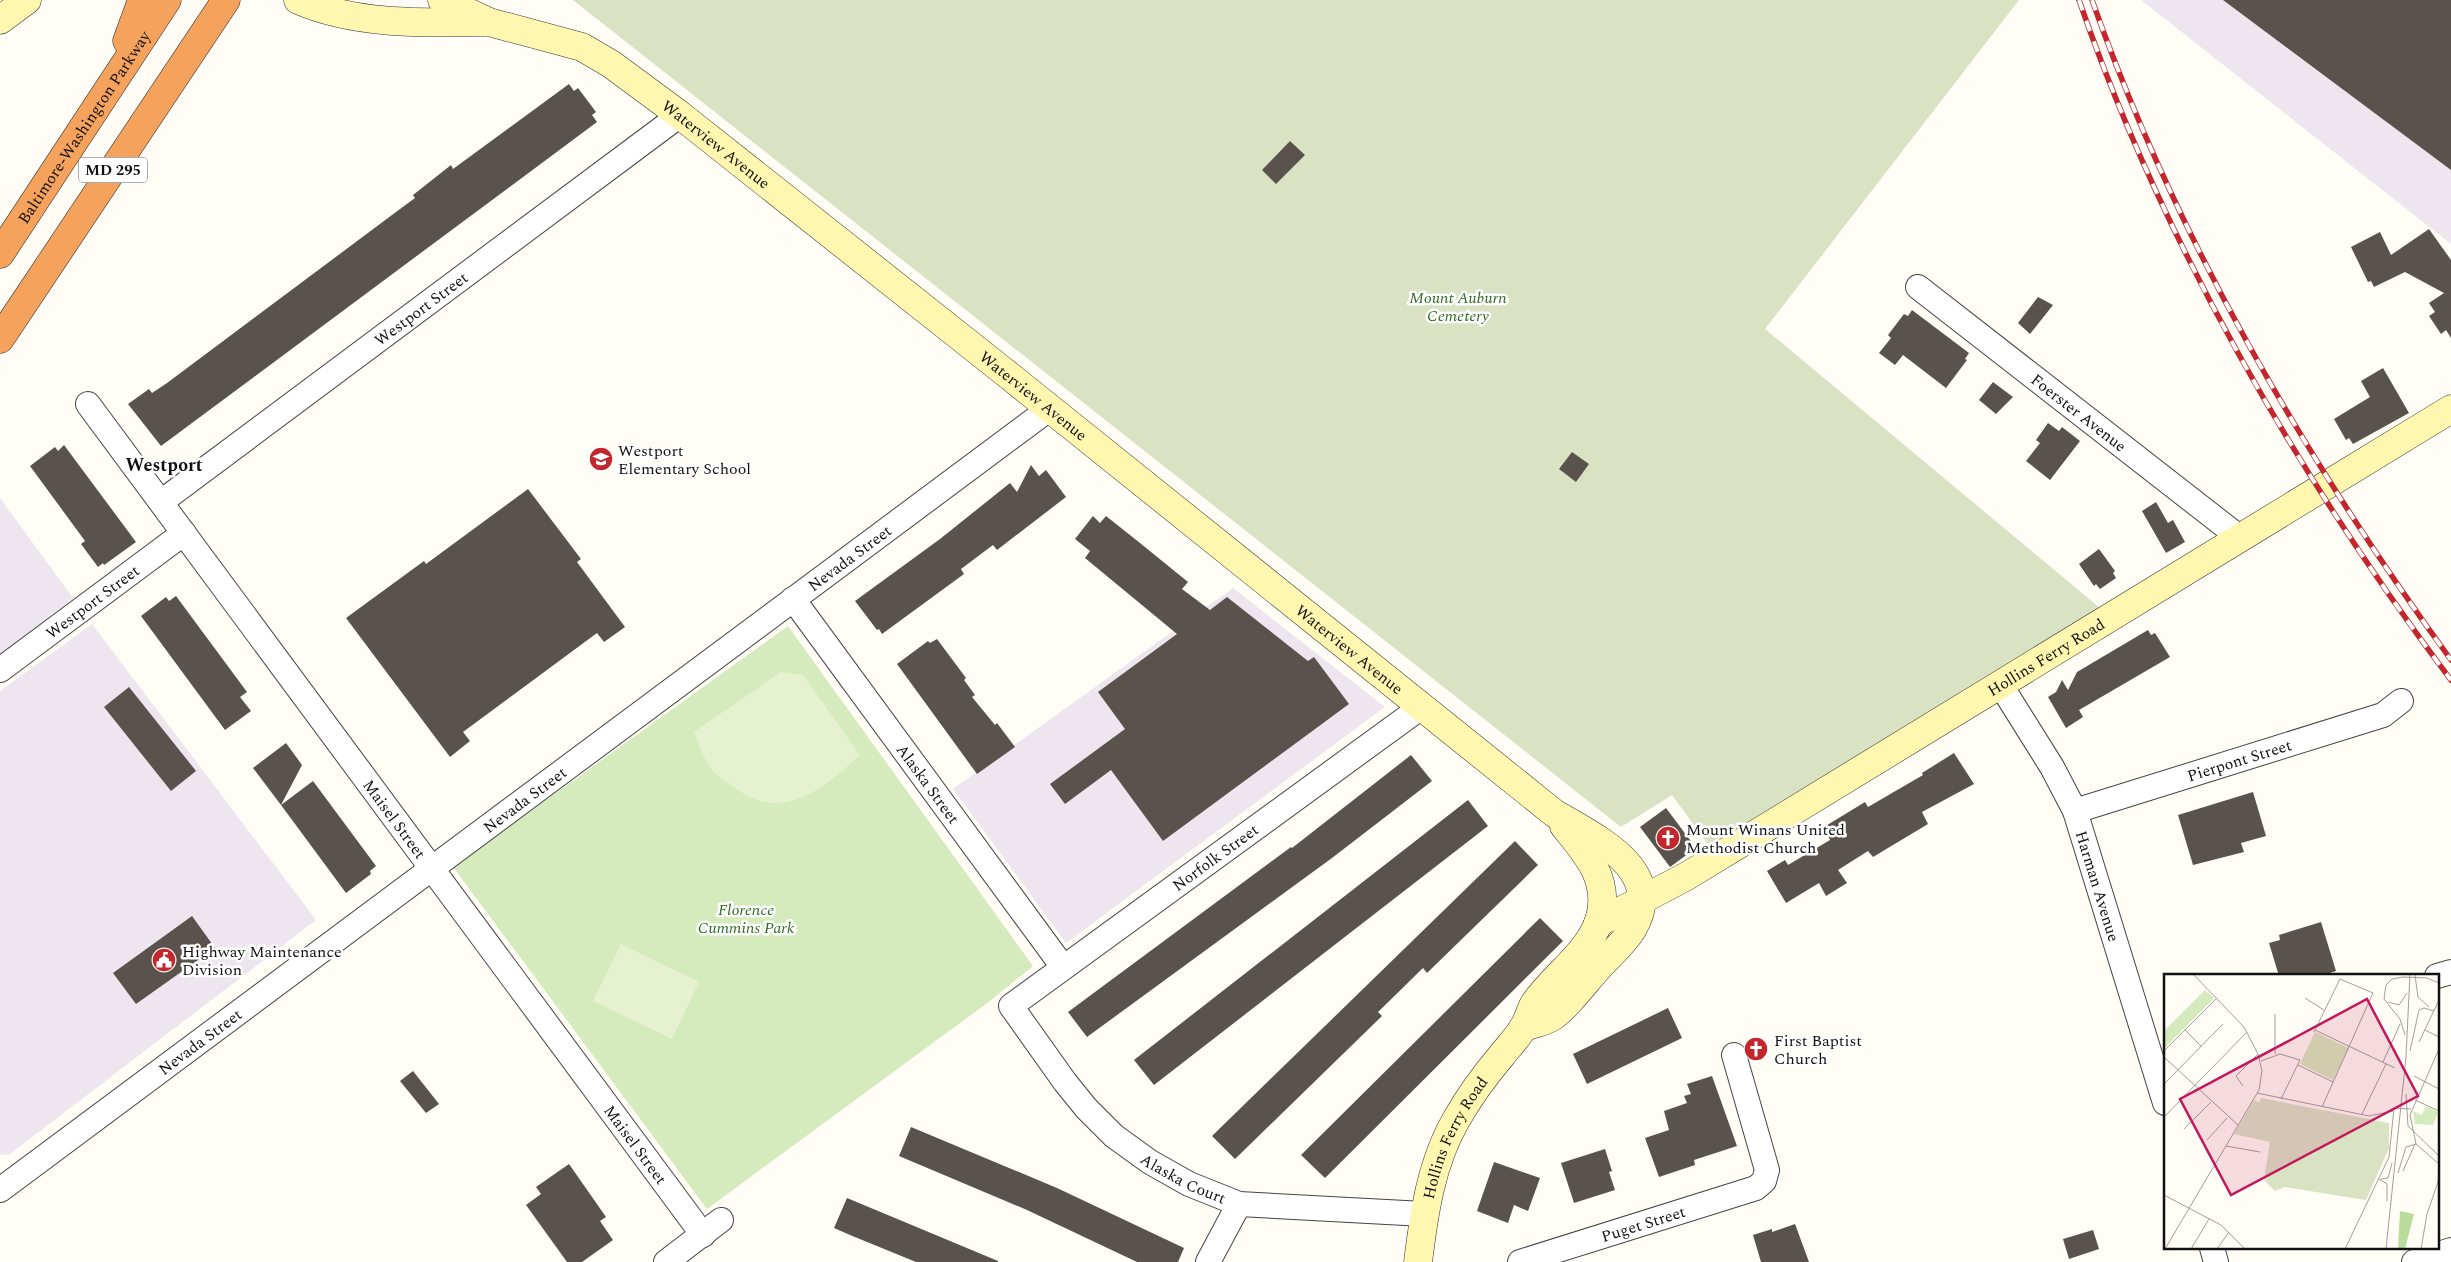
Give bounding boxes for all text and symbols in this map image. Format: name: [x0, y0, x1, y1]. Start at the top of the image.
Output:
street label: Baltimore-Washington Parkway: [12, 25, 157, 229]
street label: Waterview Avenue: [656, 94, 775, 195]
road number: MD 295: [79, 158, 147, 182]
street label: Westport Street: [369, 266, 474, 352]
park label: Mount Auburn Cemetery: [1409, 286, 1507, 328]
street label: Waterview Avenue: [974, 346, 1092, 447]
street label: Foerster Avenue: [2025, 368, 2131, 458]
place label: Westport Elementary School: [618, 439, 751, 481]
school or university icon: Westport Elementary School: [588, 446, 614, 472]
district label: Westport: [125, 452, 203, 479]
street label: Nevada Street: [803, 519, 897, 598]
street label: Westport Street: [41, 559, 145, 645]
street label: Waterview Avenue: [1290, 599, 1408, 700]
street label: Hollins Ferry Road: [1983, 612, 2110, 703]
street label: Pierpont Street: [2184, 733, 2295, 788]
street label: Alaska Street: [890, 739, 965, 829]
street label: Nevada Street: [478, 761, 572, 839]
street label: Maisel Street: [357, 775, 432, 864]
street label: Norfolk Street: [1167, 818, 1264, 897]
place label: Mount Winans United Methodist Church: [1686, 818, 1845, 860]
church icon: Mount Winans United Methodist Church: [1655, 825, 1681, 851]
street label: Harman Avenue: [2069, 828, 2126, 945]
park label: Florence Cummins Park: [698, 898, 795, 940]
place label: Highway Maintenance Division: [182, 940, 342, 982]
public building icon: Highway Maintenance Division: [151, 947, 177, 973]
inset map: [2164, 974, 2438, 1250]
street label: Nevada Street: [154, 1003, 247, 1081]
place label: First Baptist Church: [1774, 1029, 1862, 1071]
church icon: First Baptist Church: [1743, 1036, 1769, 1062]
street label: Hollins Ferry Road: [1417, 1072, 1494, 1202]
street label: Maisel Street: [598, 1100, 673, 1190]
street label: Alaska Court: [1135, 1148, 1230, 1211]
street label: Puget Street: [1598, 1200, 1689, 1249]

